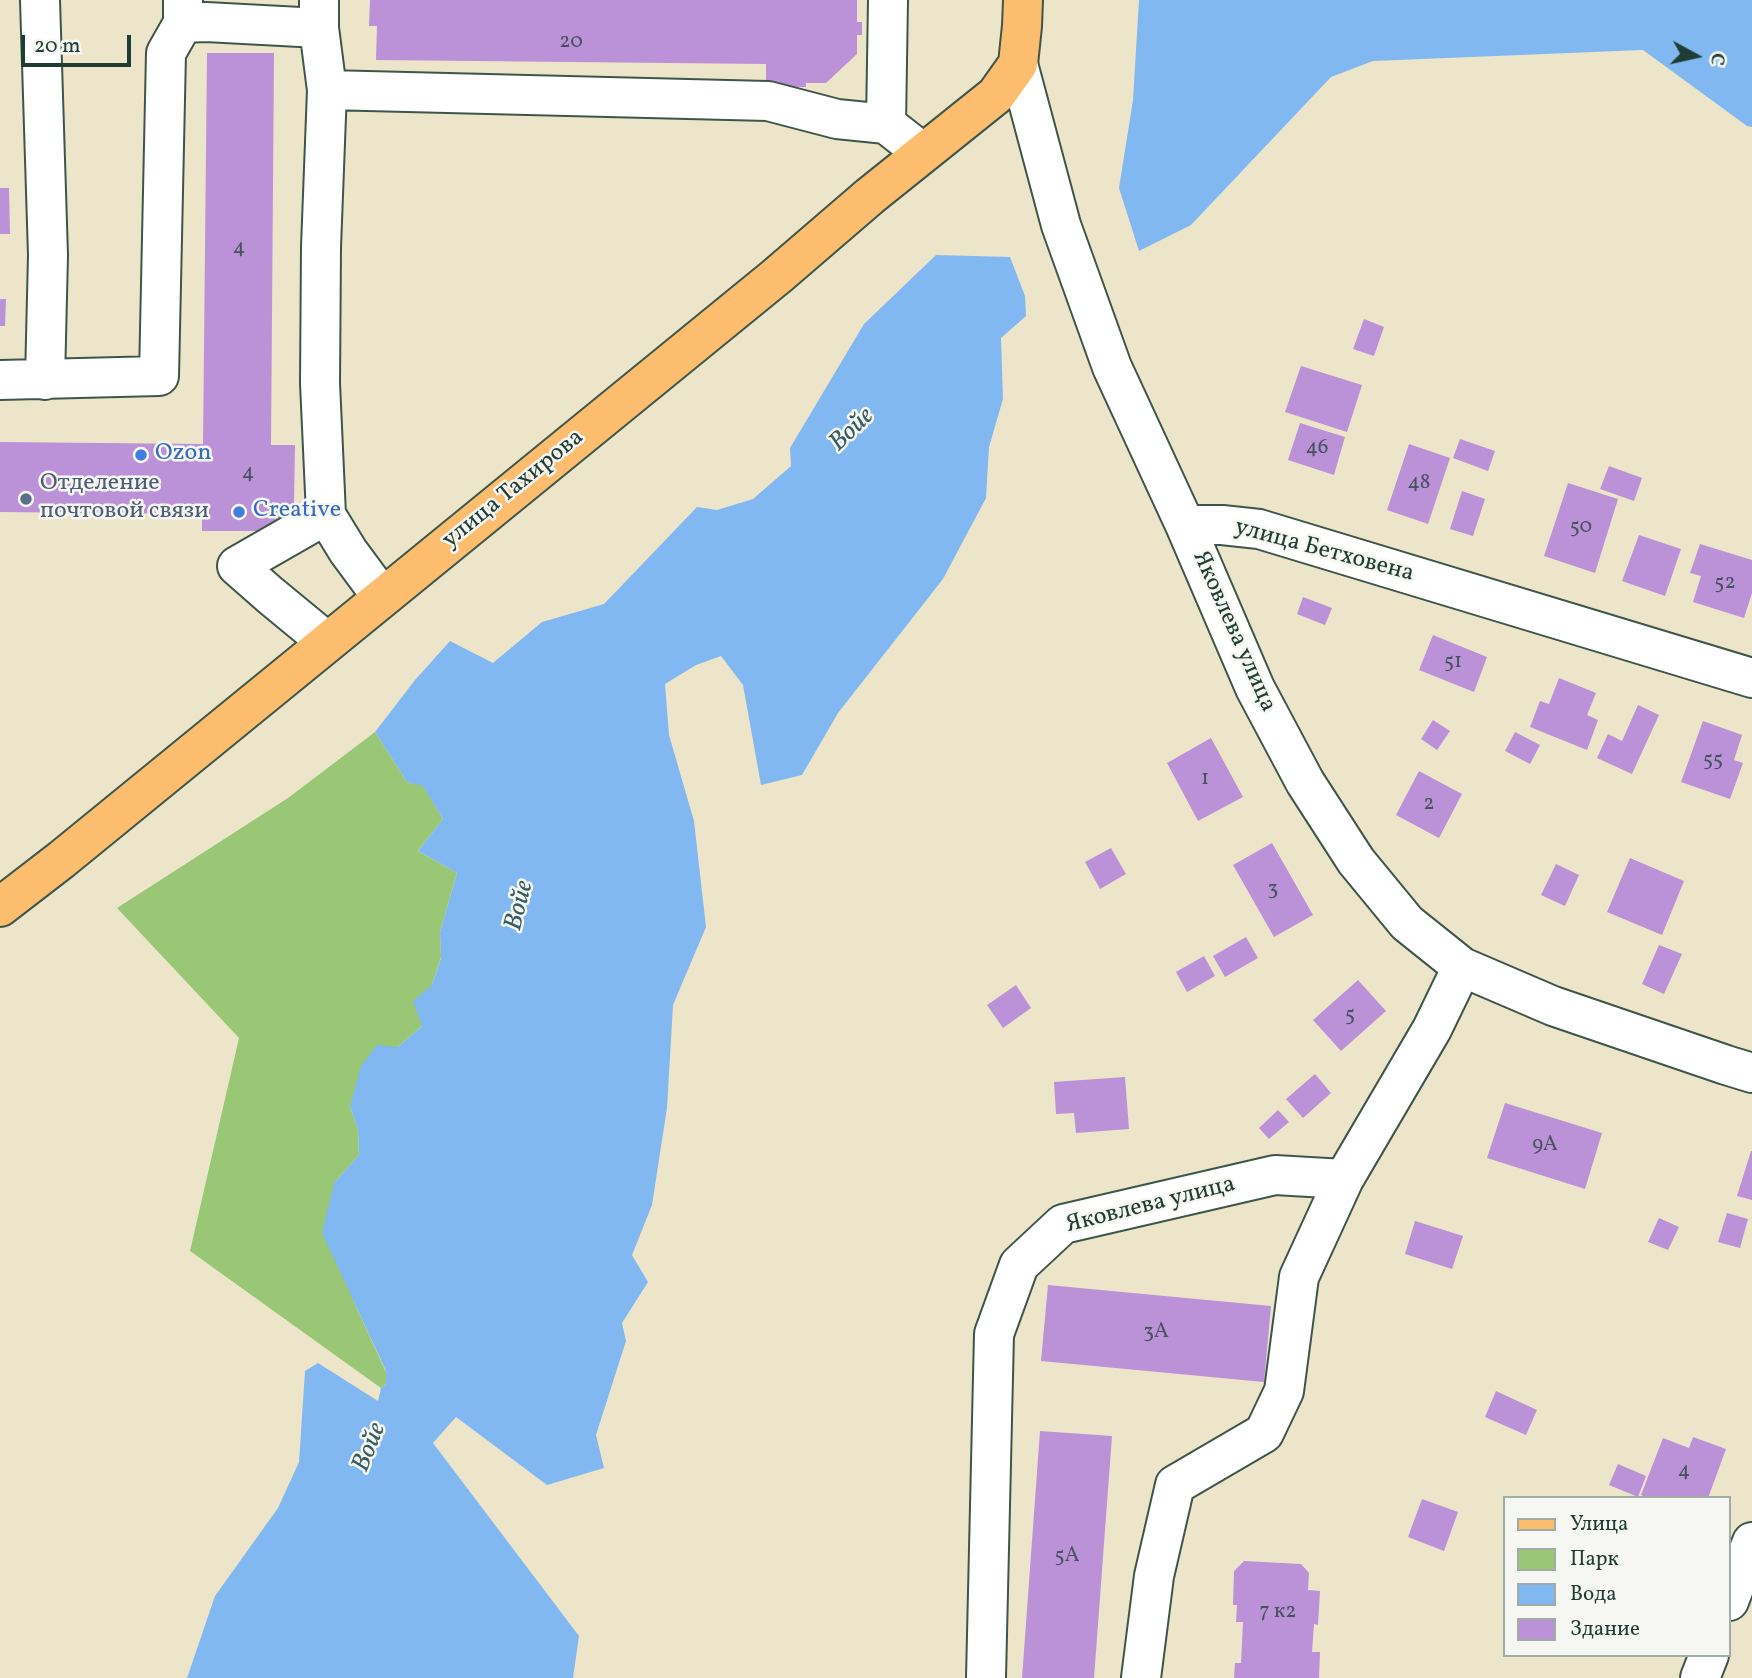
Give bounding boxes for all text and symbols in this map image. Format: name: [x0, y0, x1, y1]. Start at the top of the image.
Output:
scale bar: [24, 21, 135, 65]
north arrow: [1661, 21, 1731, 91]
house number: 20: [559, 30, 583, 56]
text: 20 m: [34, 32, 80, 61]
text: С: [1703, 51, 1731, 67]
house number: 4: [233, 236, 245, 262]
water label: Войе: [824, 402, 882, 460]
street label: улица Тахирова: [437, 424, 591, 556]
house number: 46: [1306, 436, 1328, 462]
place label: Ozon: [155, 441, 212, 469]
marker: Ozon: [133, 447, 149, 463]
house number: 4: [242, 461, 254, 487]
place label: Отделение почтовой связи: [40, 471, 209, 527]
house number: 48: [1408, 471, 1430, 497]
marker: Отделение почтовой связи: [18, 491, 34, 507]
place label: Creative: [253, 498, 341, 526]
marker: Creative: [231, 504, 247, 520]
street label: улица Бетховена: [1231, 514, 1417, 590]
house number: 50: [1570, 515, 1592, 541]
street label: Яковлева улица: [1185, 547, 1281, 717]
house number: 52: [1714, 571, 1736, 597]
house number: 51: [1444, 650, 1462, 676]
house number: 55: [1703, 748, 1723, 774]
house number: 1: [1201, 767, 1209, 793]
house number: 2: [1423, 792, 1435, 818]
house number: 3: [1268, 877, 1278, 903]
water label: Войе: [500, 878, 542, 934]
house number: 5: [1345, 1003, 1355, 1029]
house number: 9А: [1532, 1133, 1558, 1159]
street label: Яковлева улица: [1064, 1171, 1238, 1241]
house number: 3А: [1143, 1320, 1169, 1346]
water label: Войе: [347, 1419, 395, 1477]
house number: 4: [1678, 1459, 1690, 1485]
legend: [1504, 1496, 1731, 1657]
text: Улица: [1570, 1510, 1628, 1539]
house number: 5А: [1055, 1544, 1079, 1570]
text: Парк: [1570, 1545, 1619, 1574]
text: Вода: [1570, 1580, 1617, 1609]
house number: 7 к2: [1260, 1600, 1296, 1626]
text: Здание: [1570, 1615, 1640, 1644]

